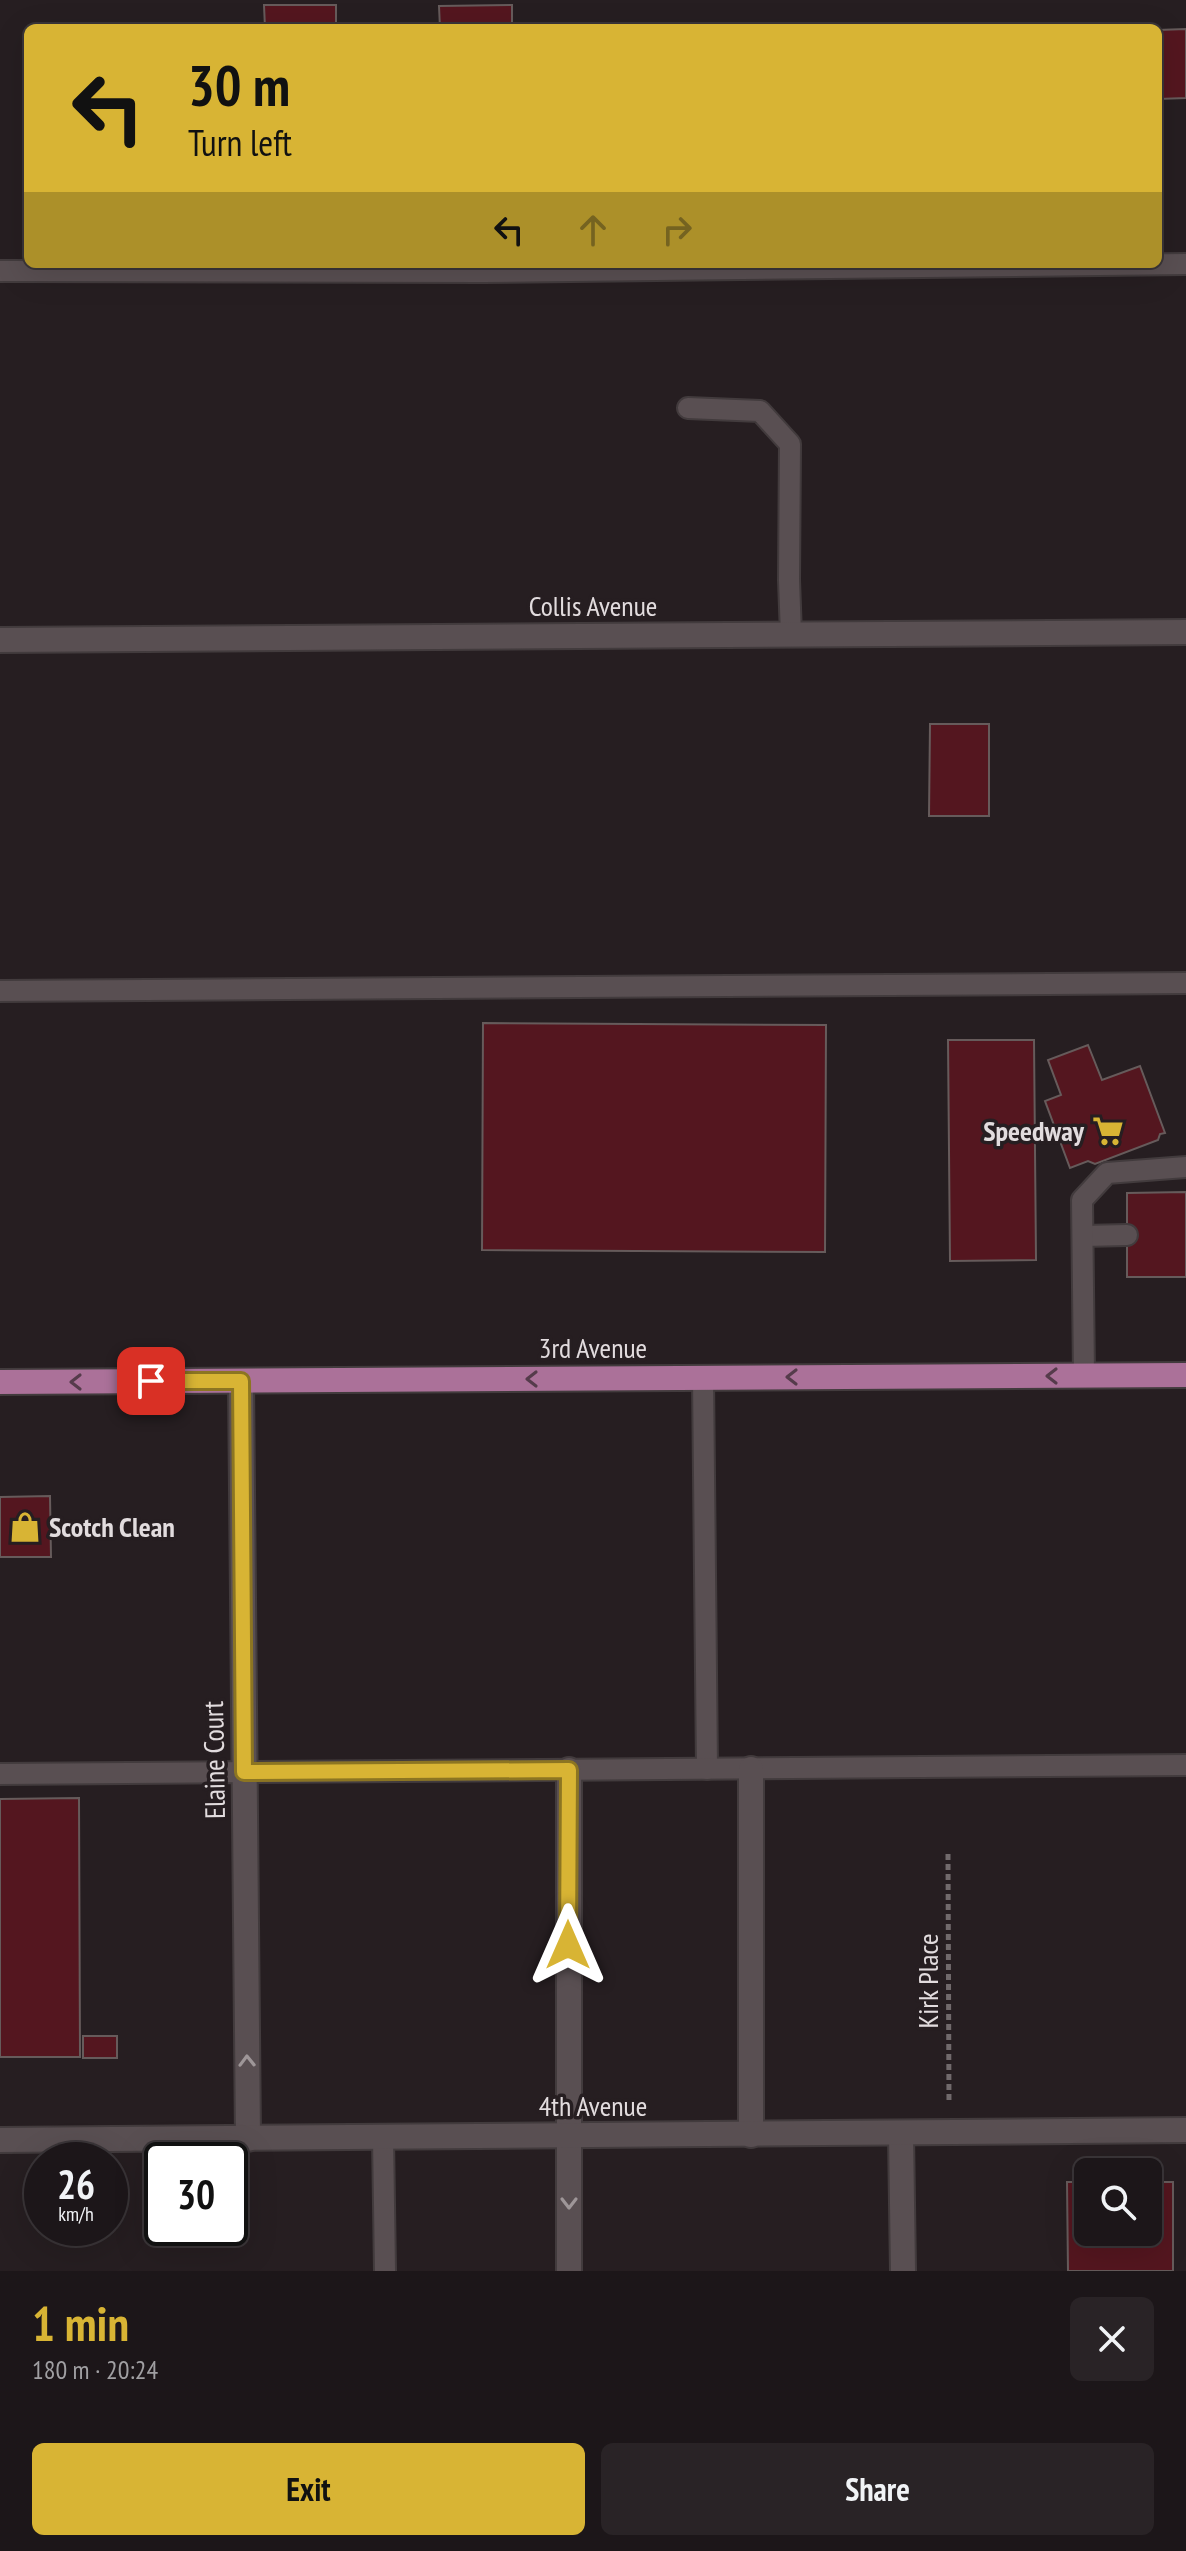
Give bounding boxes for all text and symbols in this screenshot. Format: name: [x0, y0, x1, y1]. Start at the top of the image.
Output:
text: 30 m: [188, 49, 290, 121]
icon: left: [56, 56, 160, 160]
text: Turn left: [188, 119, 292, 166]
icon: left: [487, 208, 531, 252]
icon: ahead: [571, 208, 615, 252]
icon: right: [655, 208, 699, 252]
street label: Collis Avenue: [529, 587, 657, 624]
place label: Speedway: [983, 1112, 1085, 1149]
supermarket icon: Speedway: [1091, 1114, 1125, 1148]
street label: 3rd Avenue: [539, 1329, 647, 1366]
pin: [117, 1347, 185, 1415]
icon: arrive: [129, 1359, 173, 1403]
one-way arrow: [1045, 1367, 1058, 1385]
one-way arrow: [785, 1368, 798, 1386]
one-way arrow: [525, 1370, 538, 1388]
one-way arrow: [69, 1373, 82, 1391]
place label: Scotch Clean: [49, 1508, 175, 1545]
shop icon: Scotch Clean: [8, 1510, 42, 1544]
street label: Elaine Court: [194, 1700, 233, 1819]
position arrow: [526, 1903, 610, 1987]
street label: Kirk Place: [909, 1933, 946, 2029]
one-way arrow: [239, 2054, 256, 2067]
street label: 4th Avenue: [539, 2087, 647, 2124]
speed limit sign: 30: [144, 2142, 248, 2246]
text: 26: [57, 2158, 95, 2210]
map controls: [1074, 2158, 1162, 2246]
button: search: [1074, 2158, 1162, 2246]
one-way arrow: [560, 2197, 578, 2210]
text: km/h: [58, 2201, 94, 2227]
text: 1 min: [32, 2292, 129, 2354]
button: close: [1070, 2297, 1154, 2381]
text: 180 m · 20:24: [32, 2353, 158, 2386]
button: Exit: [32, 2443, 585, 2535]
button: Share: [601, 2443, 1154, 2535]

